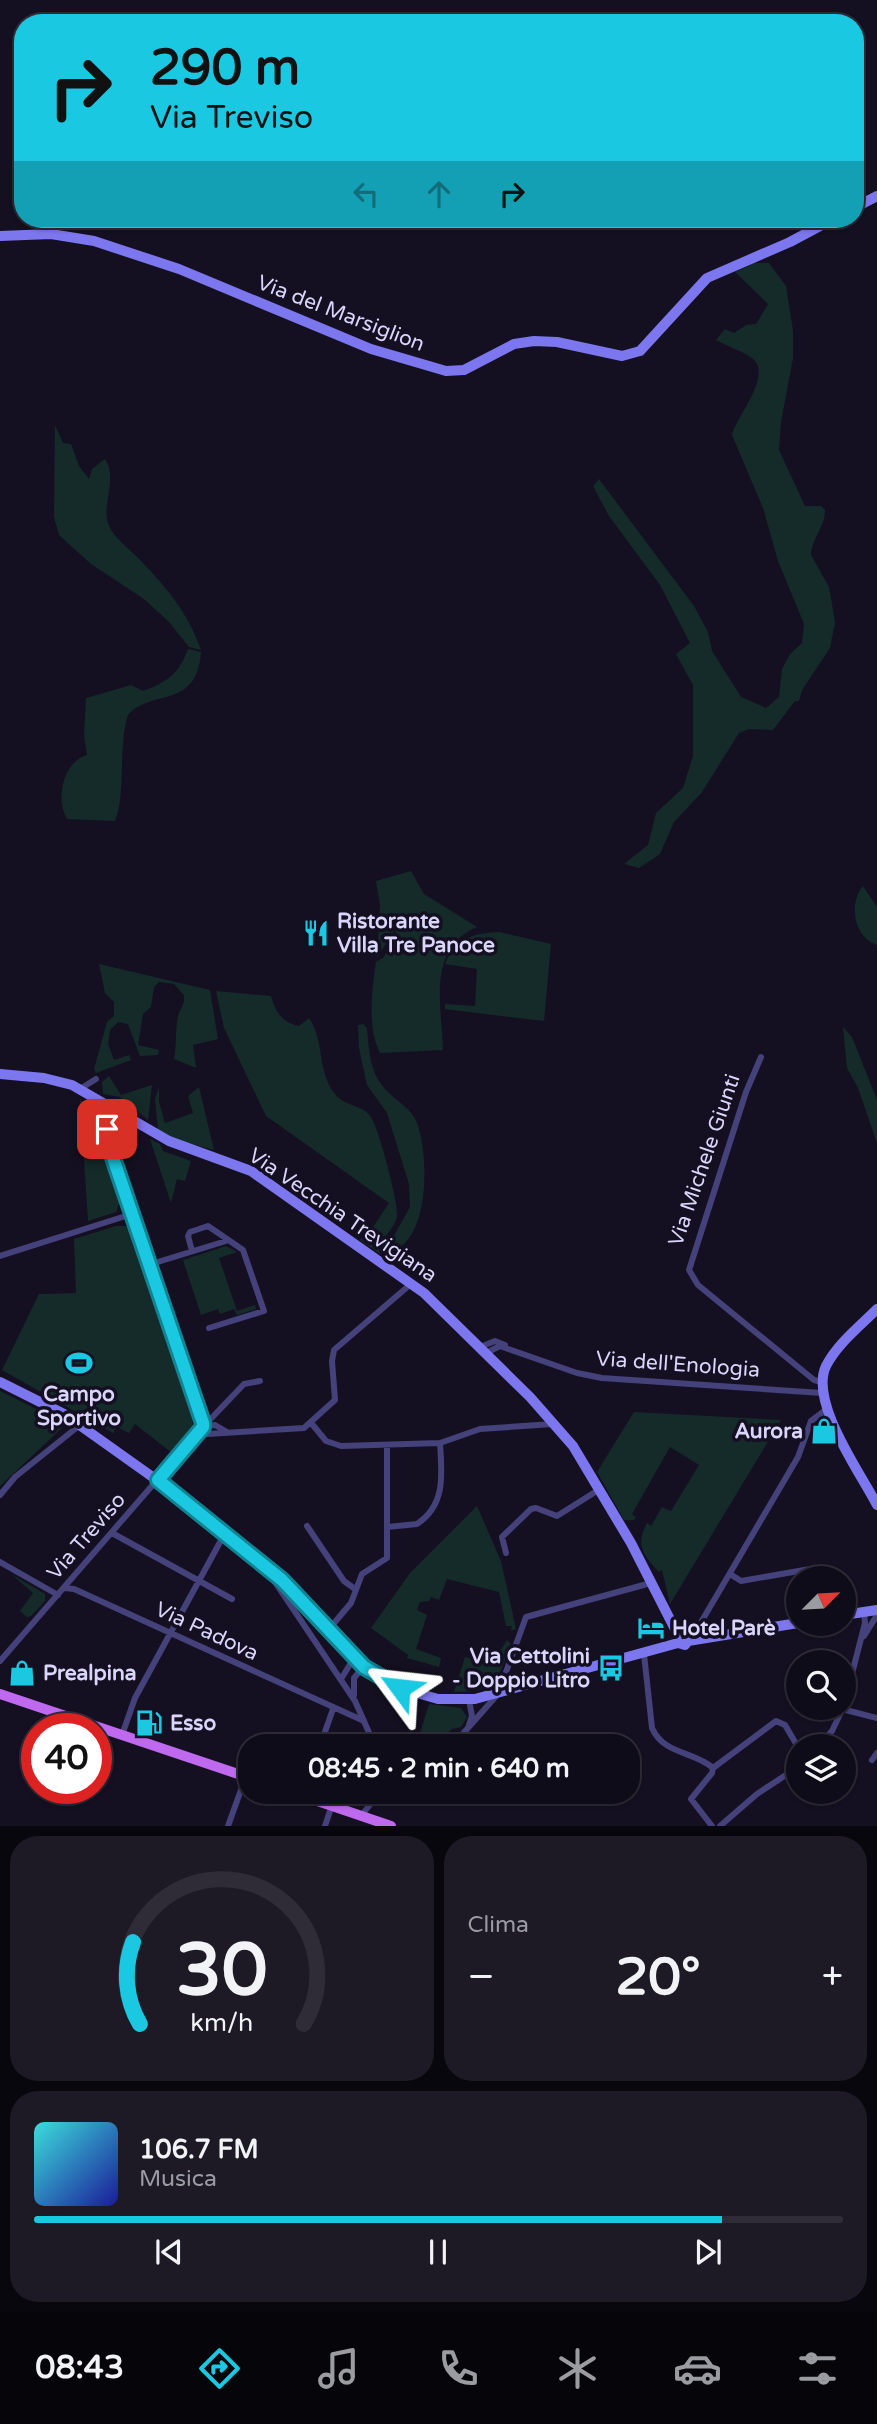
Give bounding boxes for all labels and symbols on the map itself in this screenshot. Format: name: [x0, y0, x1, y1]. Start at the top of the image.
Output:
street label: Via del Marsiglion: [254, 270, 428, 357]
place label: Ristorante Villa Tre Panoce: [337, 909, 495, 958]
restaurant icon: Ristorante Villa Tre Panoce: [301, 918, 331, 948]
street label: Via Michele Giunti: [663, 1071, 746, 1249]
pin: [77, 1099, 137, 1159]
street label: Via Vecchia Trevigiana: [244, 1143, 442, 1288]
street label: Via dell'Enologia: [595, 1346, 761, 1383]
sports icon: Campo Sportivo: [64, 1348, 94, 1378]
place label: Campo Sportivo: [37, 1382, 121, 1431]
shop icon: Aurora: [809, 1416, 839, 1446]
place label: Aurora: [734, 1419, 803, 1444]
street label: Via Treviso: [42, 1488, 131, 1585]
north arrow: [786, 1566, 856, 1636]
street label: Via Padova: [151, 1597, 262, 1666]
hotel icon: Hotel Parè: [636, 1613, 666, 1643]
place label: Hotel Parè: [672, 1616, 776, 1641]
place label: Via Cettolini - Doppio Litro: [452, 1644, 590, 1693]
position arrow: [363, 1651, 437, 1725]
bus stop icon: Via Cettolini - Doppio Litro: [596, 1653, 626, 1683]
shop icon: Prealpina: [7, 1658, 37, 1688]
place label: Prealpina: [43, 1661, 137, 1686]
fuel station icon: Esso: [134, 1708, 164, 1738]
place label: Esso: [170, 1711, 216, 1736]
speed limit sign: 40: [21, 1713, 112, 1804]

